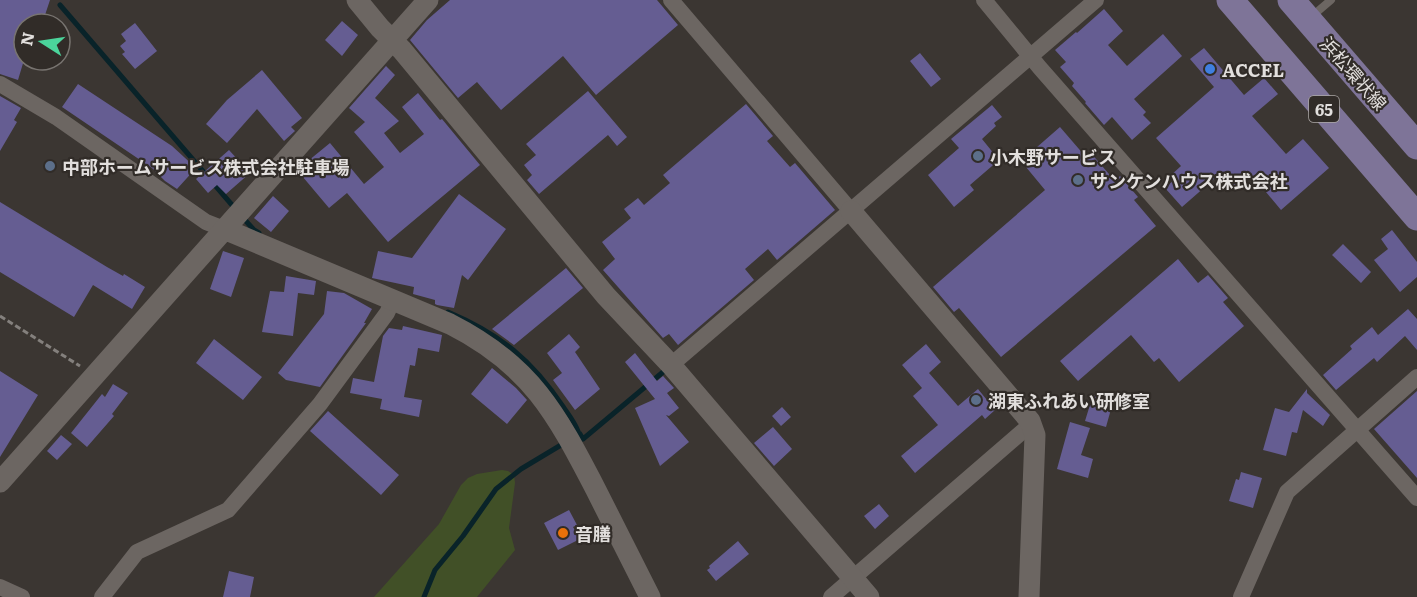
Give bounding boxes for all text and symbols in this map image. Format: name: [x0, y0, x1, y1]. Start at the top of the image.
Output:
north arrow: [12, 12, 72, 72]
text: N: [13, 30, 39, 48]
street label: 浜松環状線: [1314, 30, 1394, 116]
place label: ACCEL: [1222, 56, 1284, 83]
marker: ACCEL: [1203, 62, 1217, 76]
road number: 65: [1309, 96, 1339, 122]
place label: 小木野サービス: [990, 143, 1116, 170]
marker: 小木野サービス: [971, 149, 985, 163]
place label: 中部ホームサービス株式会社駐車場: [62, 153, 349, 180]
marker: 中部ホームサービス株式会社駐車場: [43, 159, 57, 173]
place label: サンケンハウス株式会社: [1090, 167, 1287, 194]
marker: サンケンハウス株式会社: [1071, 173, 1085, 187]
place label: 湖東ふれあい研修室: [988, 387, 1150, 414]
marker: 湖東ふれあい研修室: [969, 393, 983, 407]
place label: 音膳: [575, 520, 611, 547]
marker: 音膳: [556, 526, 570, 540]

